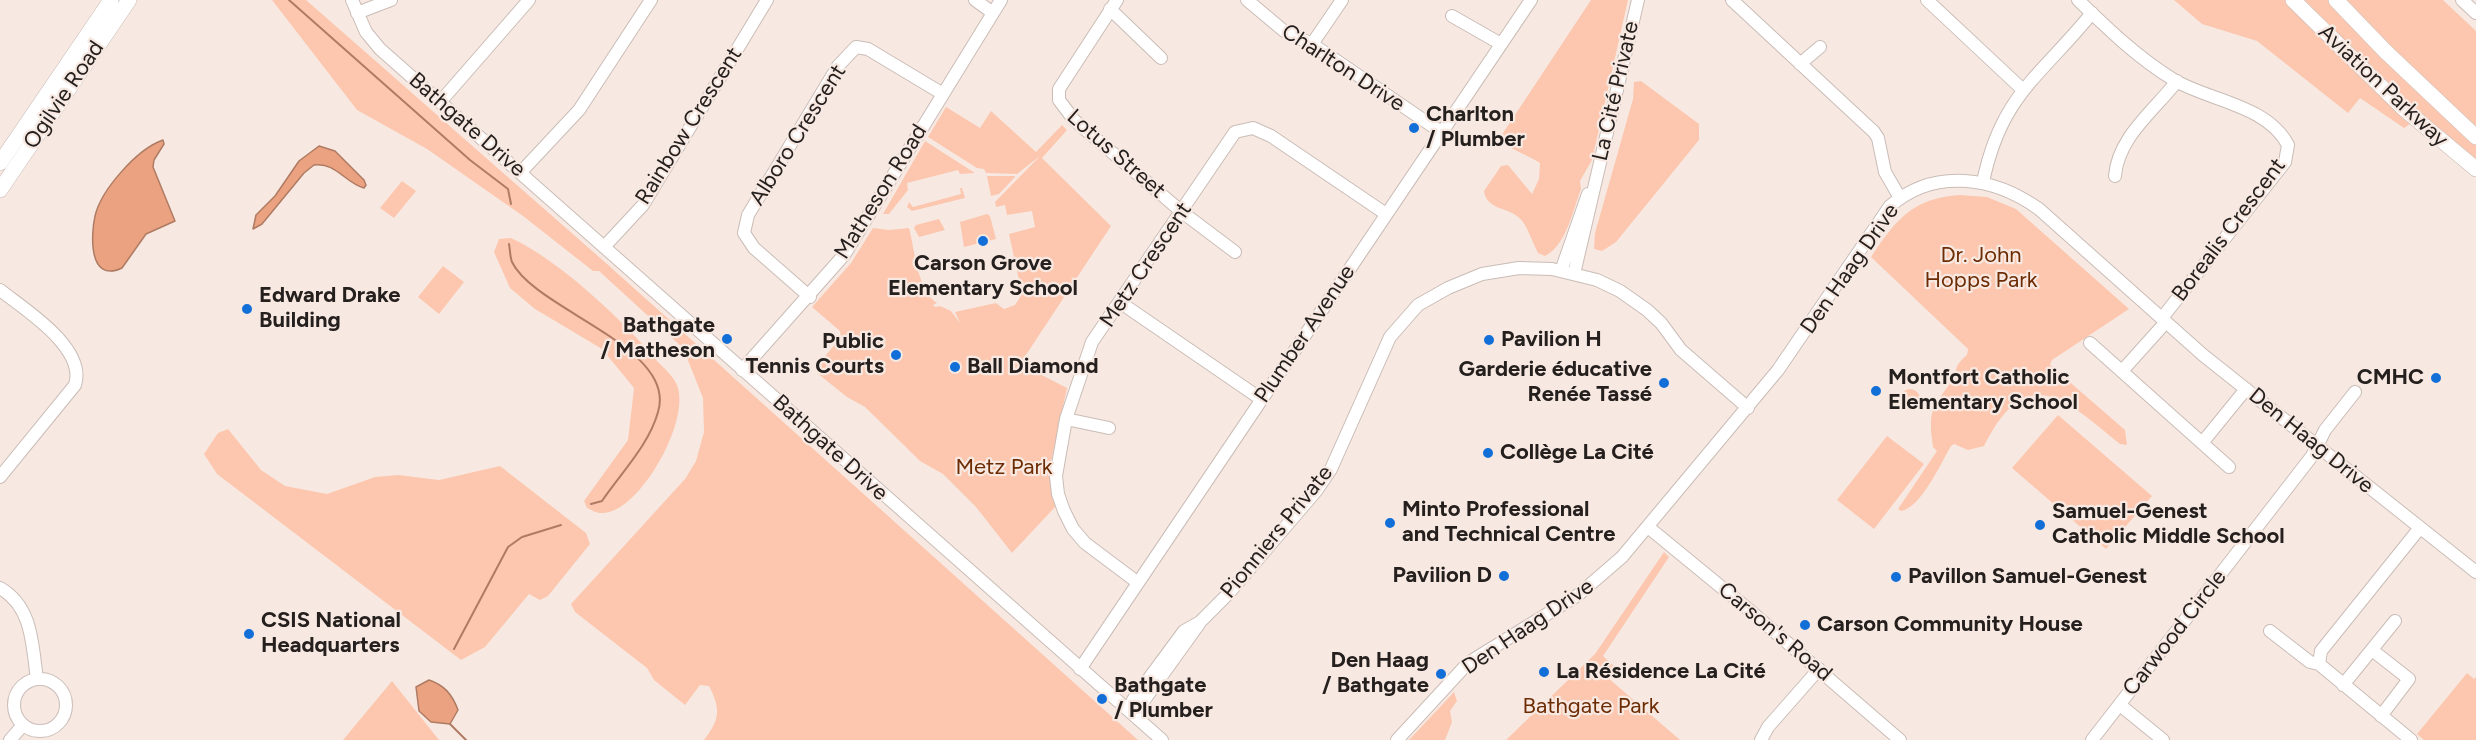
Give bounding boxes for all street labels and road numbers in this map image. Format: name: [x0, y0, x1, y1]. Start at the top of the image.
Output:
street label: Charlton Drive: [1277, 18, 1409, 118]
street label: La Cité Private: [1587, 19, 1645, 163]
street label: Aviation Parkway: [2313, 19, 2453, 153]
street label: Ogilvie Road: [18, 36, 110, 154]
street label: Rainbow Crescent: [630, 42, 748, 210]
street label: Alboro Crescent: [744, 60, 852, 210]
street label: Bathgate Drive: [403, 67, 531, 183]
street label: Lotus Street: [1061, 104, 1171, 204]
street label: Matheson Road: [829, 120, 933, 264]
street label: Borealis Crescent: [2167, 153, 2291, 307]
street label: Metz Crescent: [1094, 197, 1198, 333]
street label: Den Haag Drive: [1795, 199, 1905, 339]
street label: Plumber Avenue: [1249, 260, 1361, 408]
street label: Den Haag Drive: [2243, 383, 2379, 499]
street label: Bathgate Drive: [767, 389, 893, 507]
street label: Pionniers Private: [1215, 460, 1339, 604]
street label: Carwood Circle: [2118, 565, 2232, 701]
street label: Den Haag Drive: [1457, 573, 1599, 681]
street label: Carson's Road: [1713, 577, 1837, 687]

